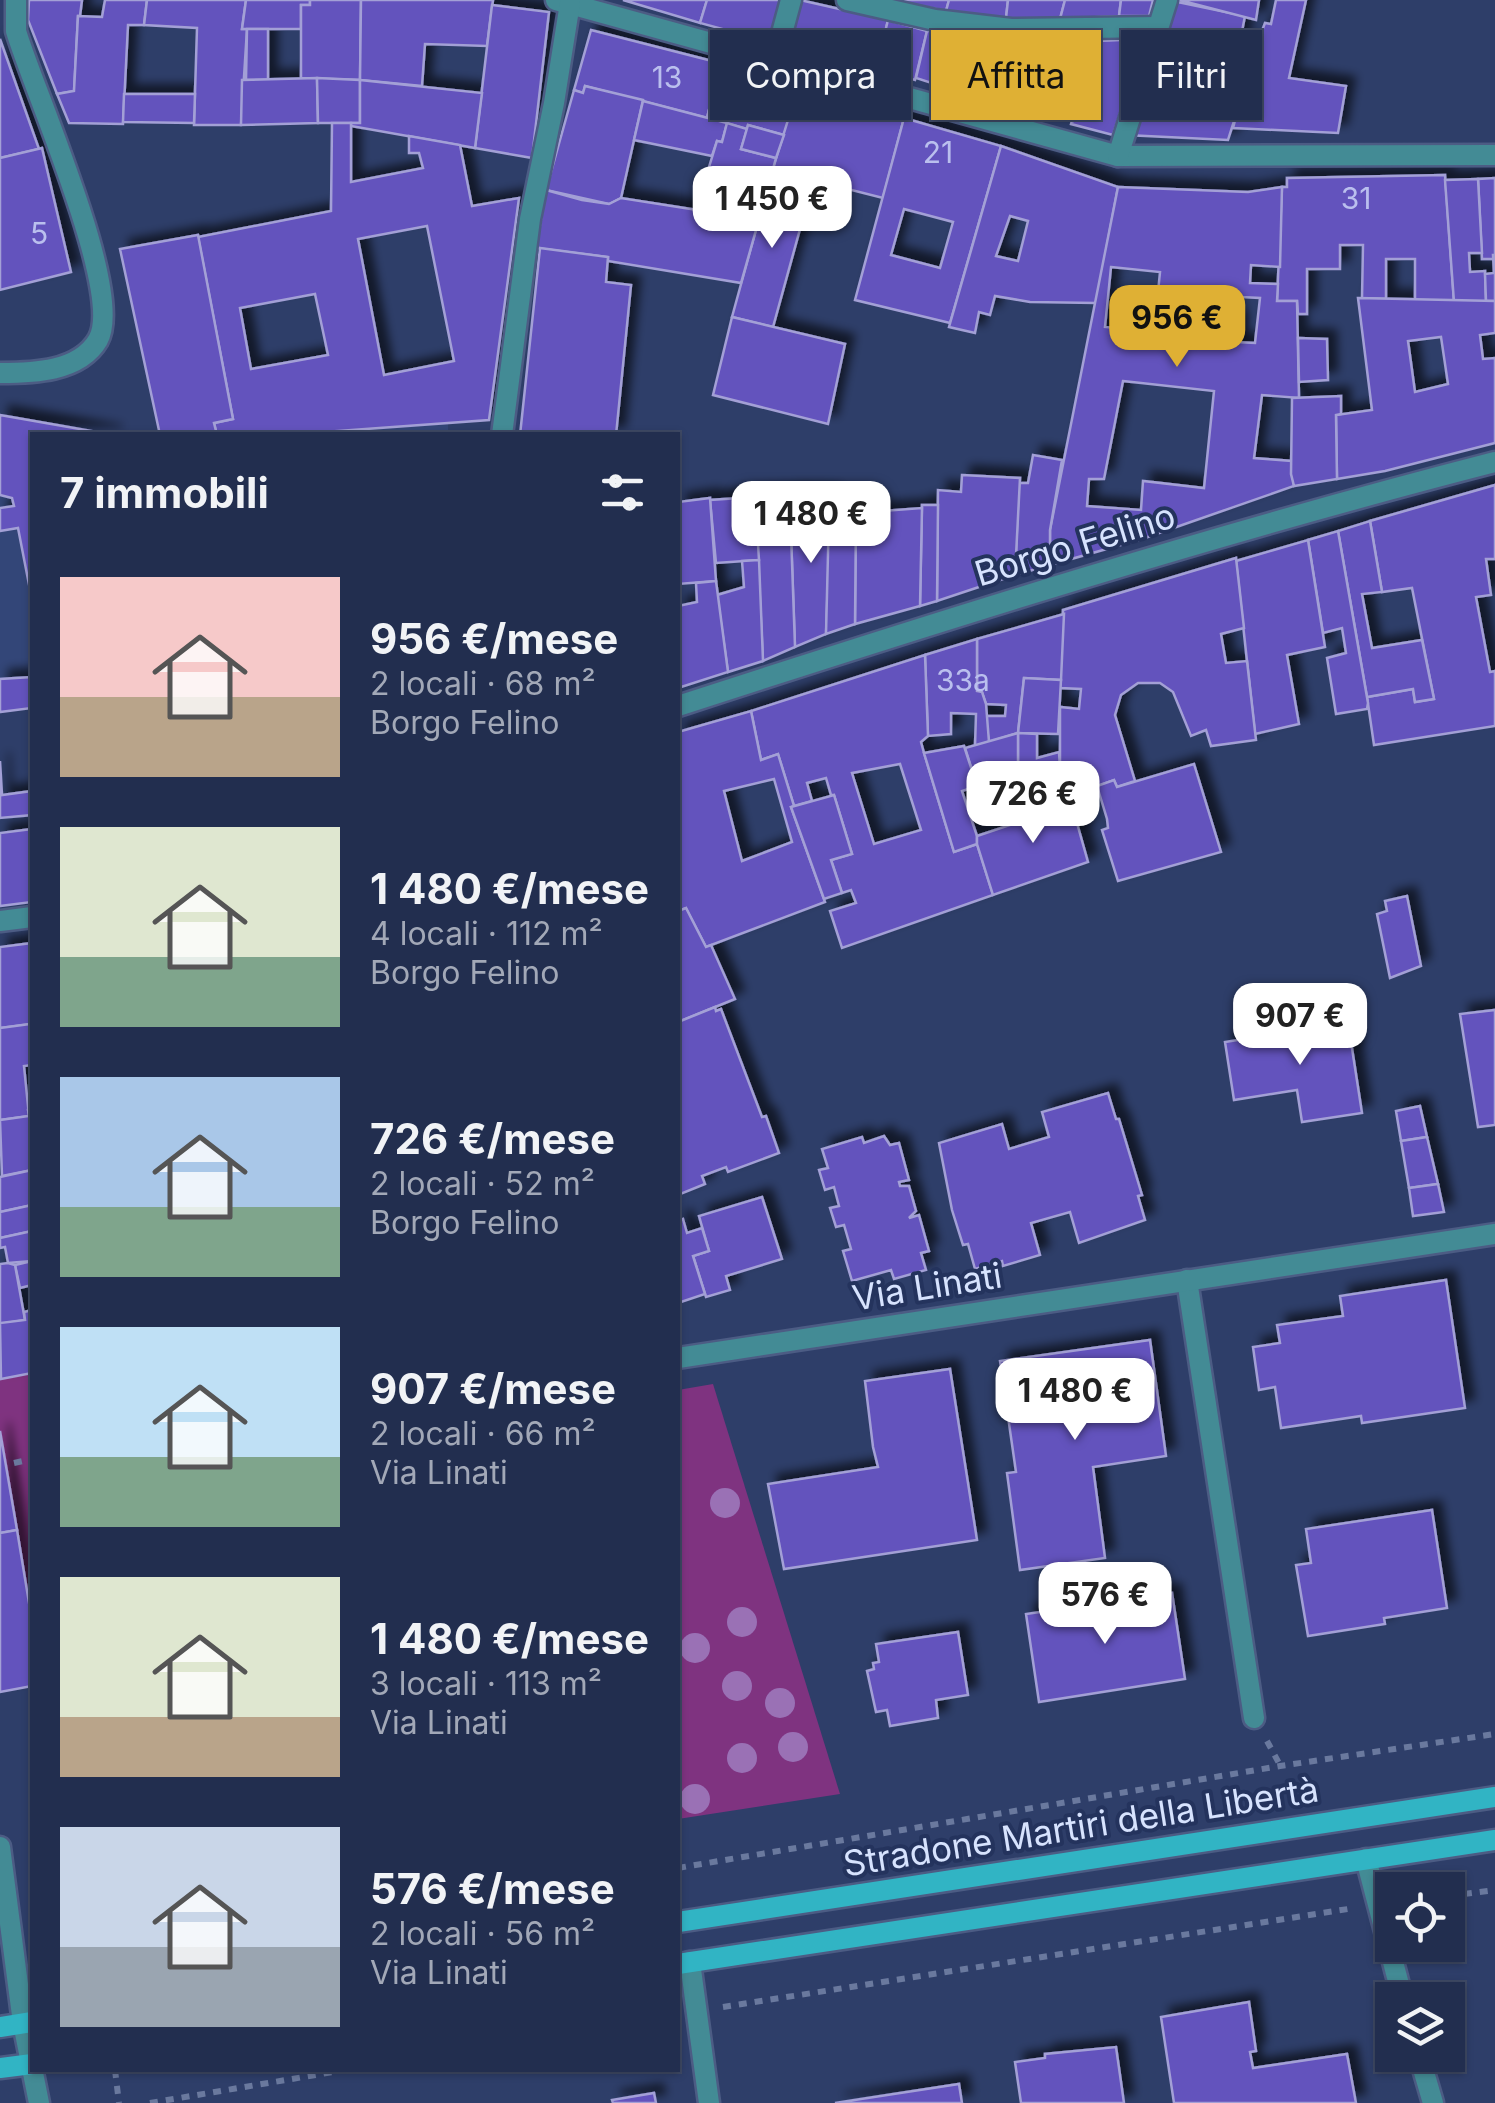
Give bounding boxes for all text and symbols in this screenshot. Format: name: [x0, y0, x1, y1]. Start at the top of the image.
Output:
chip: Compra: [710, 30, 911, 120]
chip: Affitta: [931, 30, 1101, 120]
chip: Filtri: [1121, 30, 1262, 120]
house number: 13: [652, 59, 682, 95]
house number: 21: [923, 134, 953, 170]
pin: 1 450 €: [680, 166, 864, 251]
text: 1 450 €: [715, 179, 829, 218]
house number: 31: [1341, 180, 1371, 216]
house number: 5: [30, 215, 48, 251]
pin: 956 €: [1107, 285, 1247, 370]
text: 956 €: [1131, 298, 1223, 337]
icon: filters: [595, 465, 650, 520]
text: 7 immobili: [60, 467, 269, 518]
pin: 1 480 €: [719, 481, 903, 566]
text: 1 480 €: [754, 494, 868, 533]
street label: Borgo Felino: [970, 494, 1180, 594]
text: 956 €/mese: [370, 613, 618, 664]
icon: home: [140, 617, 260, 737]
house number: 33a: [936, 662, 990, 698]
text: 2 locali · 68 m²: [370, 664, 596, 703]
text: Borgo Felino: [370, 703, 559, 742]
pin: 726 €: [963, 761, 1103, 846]
text: 726 €: [988, 774, 1078, 813]
text: 1 480 €/mese: [370, 863, 649, 914]
icon: home: [140, 867, 260, 987]
text: 4 locali · 112 m²: [370, 914, 603, 953]
text: Borgo Felino: [370, 953, 559, 992]
pin: 907 €: [1230, 983, 1370, 1068]
text: 907 €: [1255, 996, 1345, 1035]
text: 726 €/mese: [370, 1113, 615, 1164]
icon: home: [140, 1117, 260, 1237]
text: 2 locali · 52 m²: [370, 1164, 595, 1203]
text: Borgo Felino: [370, 1203, 559, 1242]
street label: Via Linati: [849, 1253, 1005, 1319]
pin: 1 480 €: [983, 1358, 1167, 1443]
text: 907 €/mese: [370, 1363, 616, 1414]
icon: home: [140, 1367, 260, 1487]
text: 1 480 €: [1018, 1371, 1132, 1410]
text: 2 locali · 66 m²: [370, 1414, 596, 1453]
text: Via Linati: [370, 1453, 508, 1492]
pin: 576 €: [1035, 1562, 1175, 1647]
text: 576 €: [1061, 1575, 1149, 1614]
text: 1 480 €/mese: [370, 1613, 649, 1664]
icon: home: [140, 1617, 260, 1737]
text: 3 locali · 113 m²: [370, 1664, 602, 1703]
text: Via Linati: [370, 1703, 508, 1742]
street label: Stradone Martiri della Libertà: [840, 1768, 1321, 1884]
text: 576 €/mese: [370, 1863, 615, 1914]
icon: home: [140, 1867, 260, 1987]
map controls: [1375, 1872, 1465, 2072]
button: locate: [1375, 1872, 1465, 1962]
text: 2 locali · 56 m²: [370, 1914, 595, 1953]
text: Via Linati: [370, 1953, 508, 1992]
button: layers: [1375, 1982, 1465, 2072]

